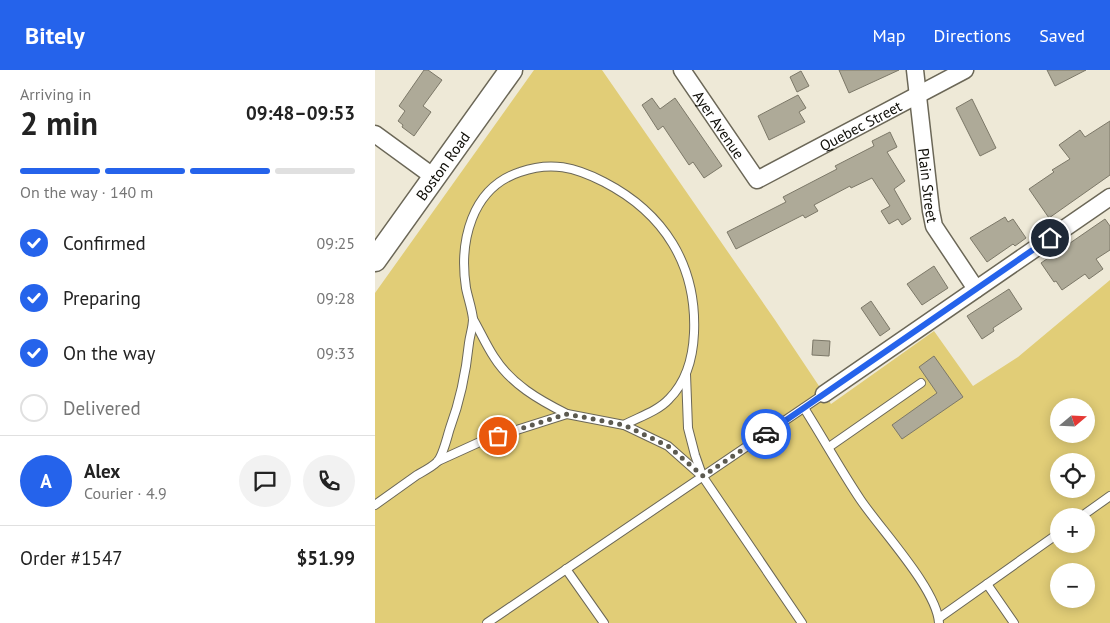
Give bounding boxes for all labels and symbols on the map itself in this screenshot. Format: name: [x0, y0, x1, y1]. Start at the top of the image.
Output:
street label: Ayer Avenue: [689, 87, 749, 162]
street label: Quebec Street: [816, 96, 905, 155]
street label: Boston Road: [411, 128, 474, 204]
street label: Plain Street: [914, 147, 943, 224]
pin: [1029, 217, 1071, 259]
north arrow: [1050, 398, 1095, 442]
courier: [741, 409, 791, 459]
pin: [477, 415, 519, 457]

